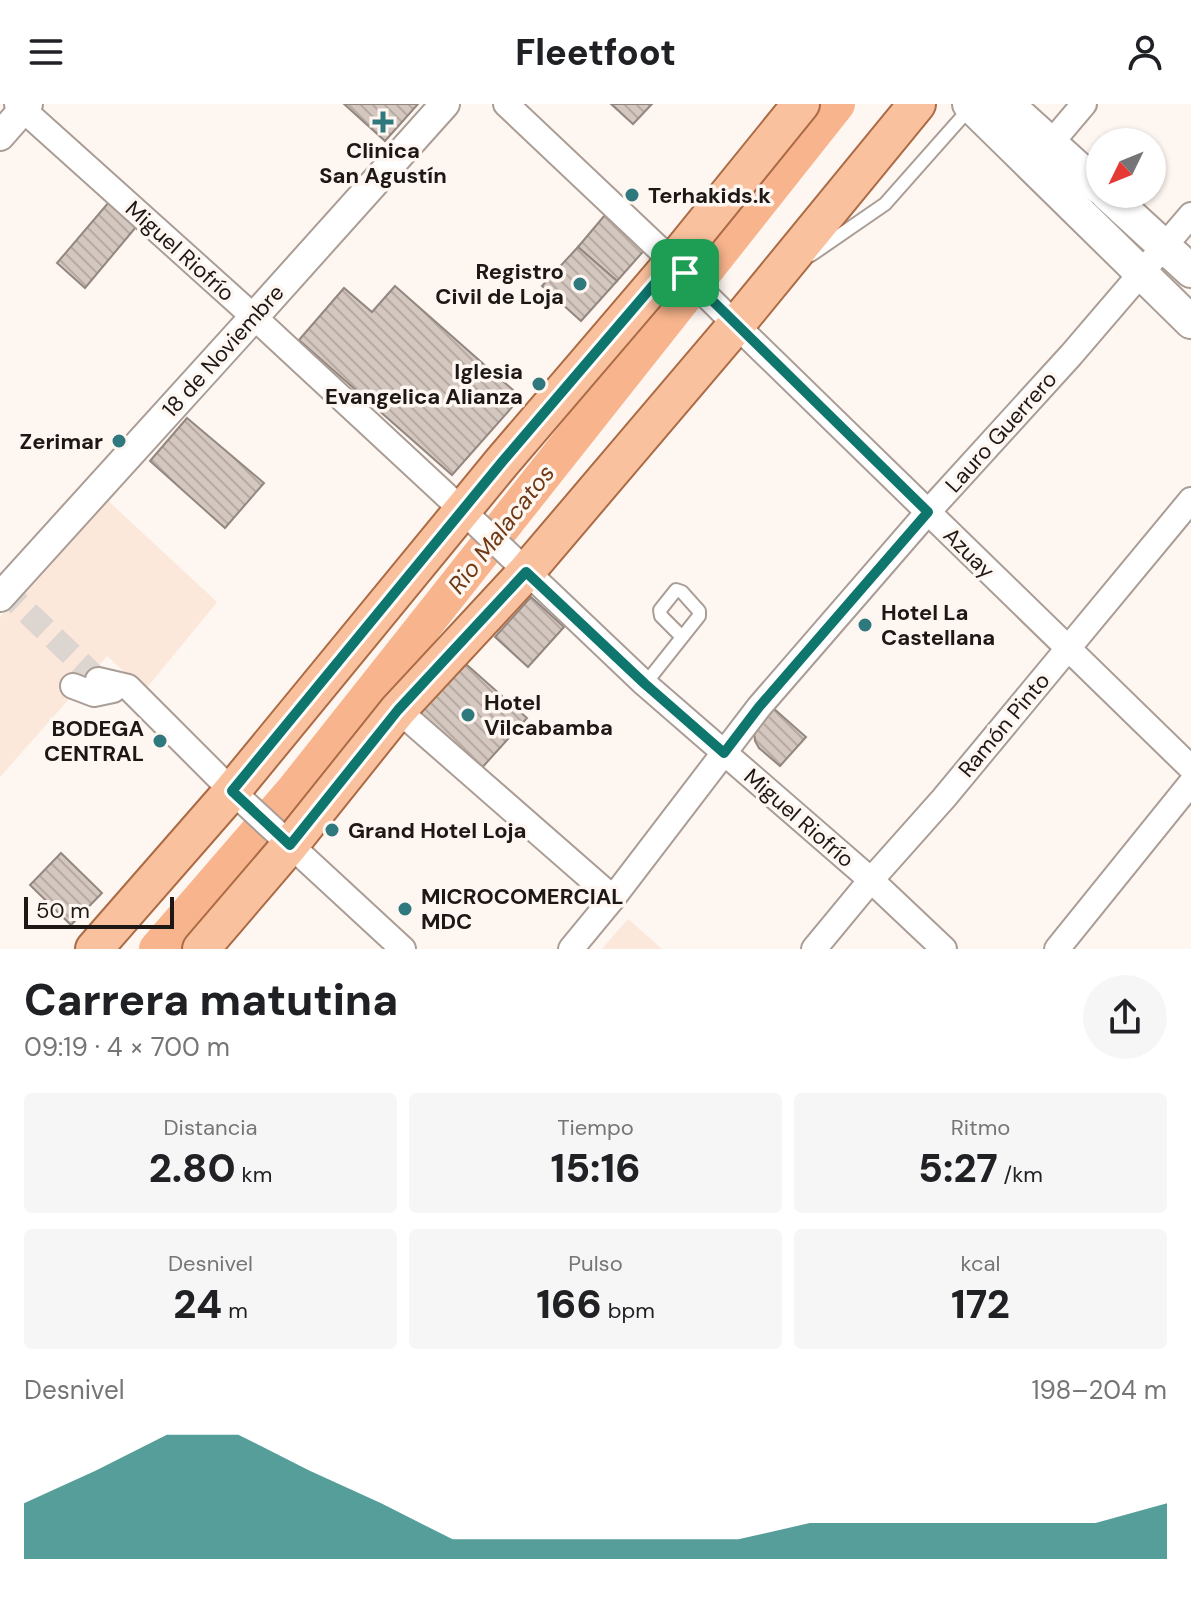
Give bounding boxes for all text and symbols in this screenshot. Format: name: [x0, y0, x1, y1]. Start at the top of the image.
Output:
text: Fleetfoot: [515, 29, 676, 76]
icon: menu: [24, 30, 68, 74]
icon: person: [1123, 30, 1167, 74]
marker: Clinica San Agustín: [372, 111, 394, 133]
north arrow: [1086, 128, 1166, 208]
map controls: [1086, 128, 1166, 208]
place label: Clinica San Agustín: [319, 136, 447, 190]
place label: Terhakids.k: [648, 181, 771, 210]
marker: Terhakids.k: [623, 186, 641, 204]
street label: Miguel Riofrío: [119, 194, 241, 308]
pin: [651, 239, 719, 307]
icon: arrive: [663, 251, 707, 295]
place label: Registro Civil de Loja: [435, 257, 564, 311]
marker: Registro Civil de Loja: [571, 275, 589, 293]
street label: 18 de Noviembre: [156, 279, 290, 423]
place label: Iglesia Evangelica Alianza: [325, 357, 523, 411]
street label: Lauro Guerrero: [939, 365, 1063, 499]
marker: Iglesia Evangelica Alianza: [530, 375, 548, 393]
place label: Zerimar: [19, 427, 103, 456]
marker: Zerimar: [110, 432, 128, 450]
water label: Rio Malacatos: [441, 458, 561, 600]
street label: Azuay: [937, 521, 1001, 585]
place label: Hotel La Castellana: [881, 598, 995, 652]
marker: Hotel La Castellana: [856, 616, 874, 634]
street label: Ramón Pinto: [952, 667, 1056, 783]
place label: Hotel Vilcabamba: [484, 688, 613, 742]
marker: Hotel Vilcabamba: [459, 706, 477, 724]
place label: BODEGA CENTRAL: [44, 714, 144, 768]
marker: BODEGA CENTRAL: [151, 732, 169, 750]
street label: Miguel Riofrío: [738, 762, 860, 874]
place label: Grand Hotel Loja: [348, 816, 527, 845]
marker: Grand Hotel Loja: [323, 821, 341, 839]
place label: MICROCOMERCIAL MDC: [421, 882, 624, 936]
scale bar: [24, 893, 174, 929]
text: 50 m: [36, 896, 90, 925]
marker: MICROCOMERCIAL MDC: [396, 900, 414, 918]
text: Carrera matutina: [24, 971, 398, 1029]
button: share: [1083, 975, 1167, 1059]
text: 09:19 · 4 × 700 m: [24, 1030, 230, 1064]
text: Distancia: [163, 1113, 258, 1142]
text: Tiempo: [557, 1113, 634, 1142]
text: Ritmo: [951, 1113, 1010, 1142]
text: 2.80: [149, 1142, 236, 1194]
text: 15:16: [550, 1142, 641, 1194]
text: 5:27: [918, 1142, 998, 1194]
text: km: [236, 1160, 272, 1189]
text: /km: [998, 1160, 1043, 1189]
text: Desnivel: [168, 1249, 253, 1278]
text: Pulso: [568, 1249, 623, 1278]
text: kcal: [961, 1249, 1000, 1278]
text: 24: [173, 1278, 222, 1330]
text: 166: [536, 1278, 602, 1330]
text: 172: [951, 1278, 1010, 1330]
text: m: [222, 1296, 248, 1325]
text: bpm: [602, 1296, 655, 1325]
text: Desnivel: [24, 1373, 125, 1407]
text: 198–204 m: [1031, 1373, 1167, 1407]

